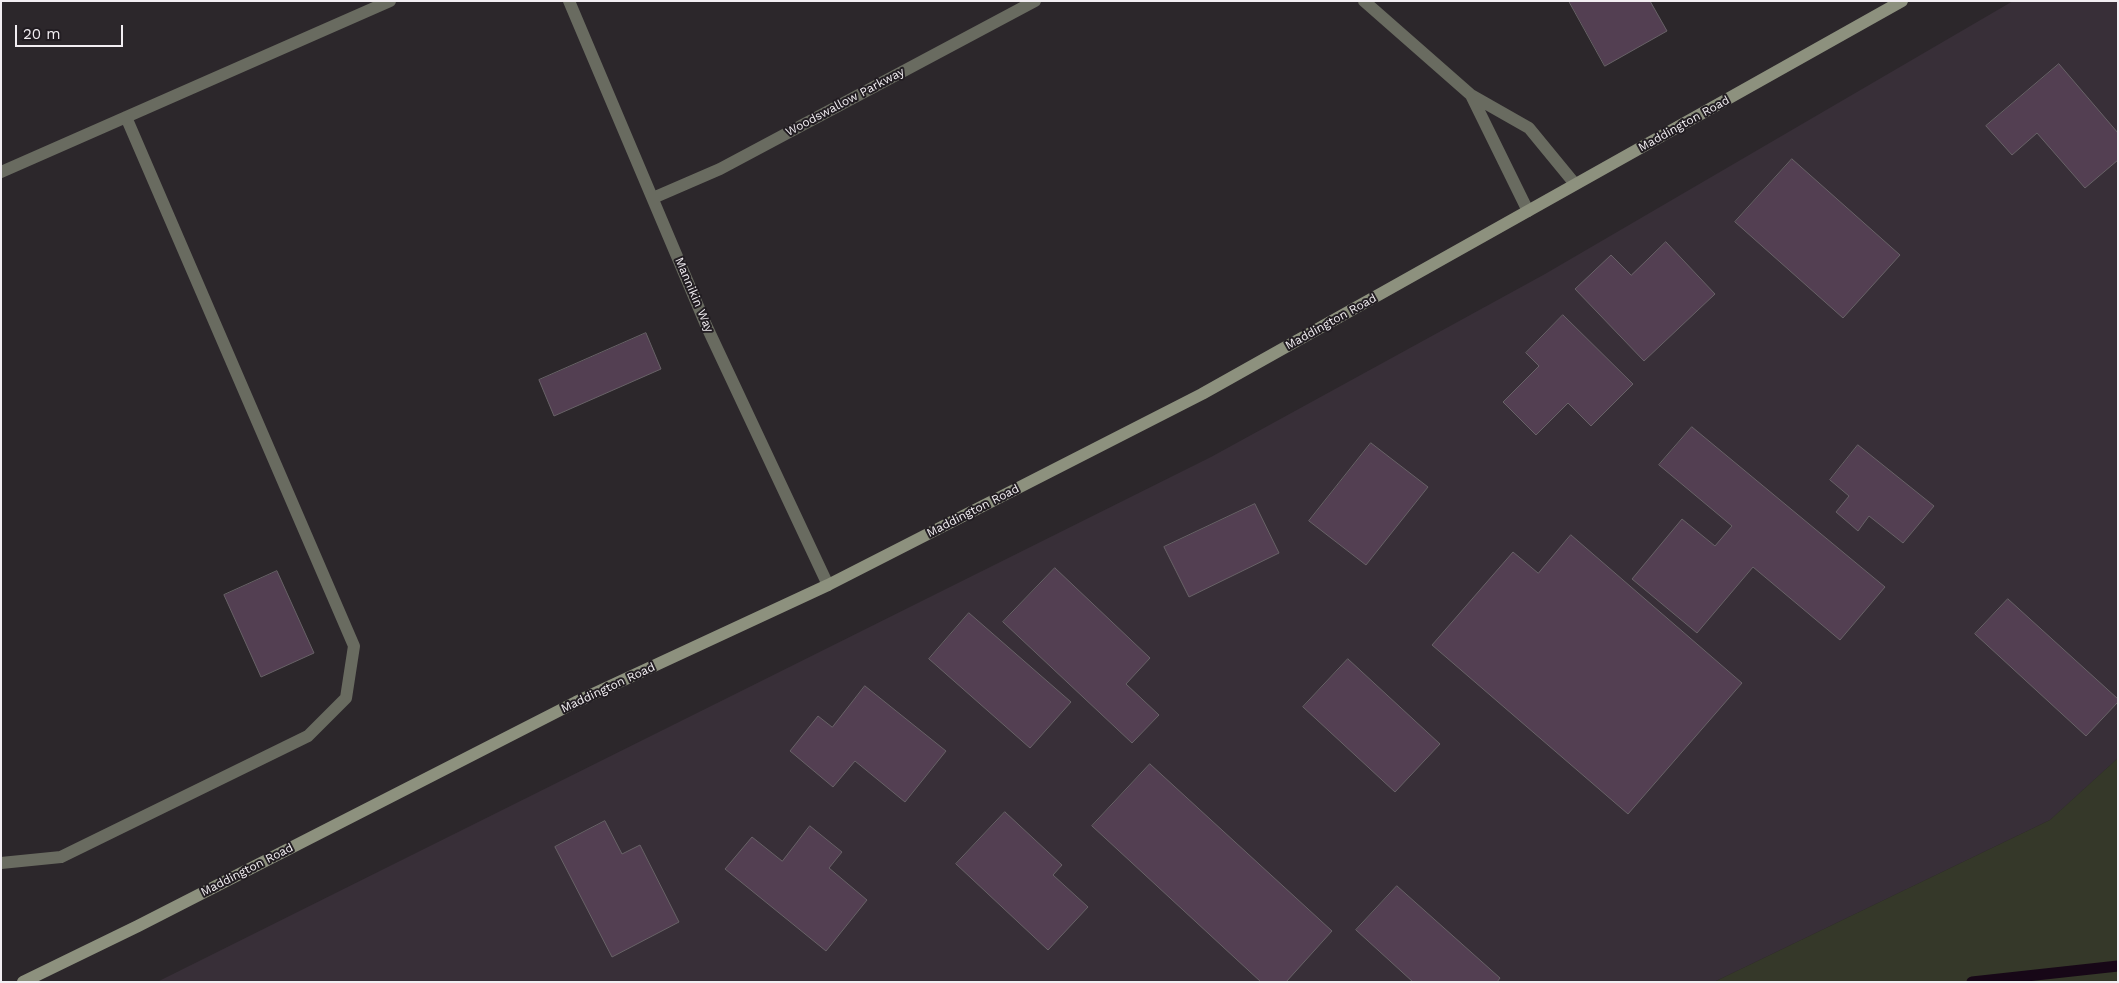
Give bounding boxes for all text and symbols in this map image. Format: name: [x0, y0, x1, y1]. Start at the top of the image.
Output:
scale bar: [18, 15, 125, 47]
text: 20 m: [23, 25, 61, 43]
street label: Woodswallow Parkway: [783, 65, 907, 139]
street label: Maddington Road: [1636, 93, 1732, 155]
street label: Mannikin Way: [672, 255, 716, 335]
street label: Maddington Road: [1283, 291, 1379, 353]
street label: Maddington Road: [924, 481, 1022, 541]
street label: Maddington Road: [559, 660, 657, 716]
street label: Maddington Road: [198, 840, 296, 900]

